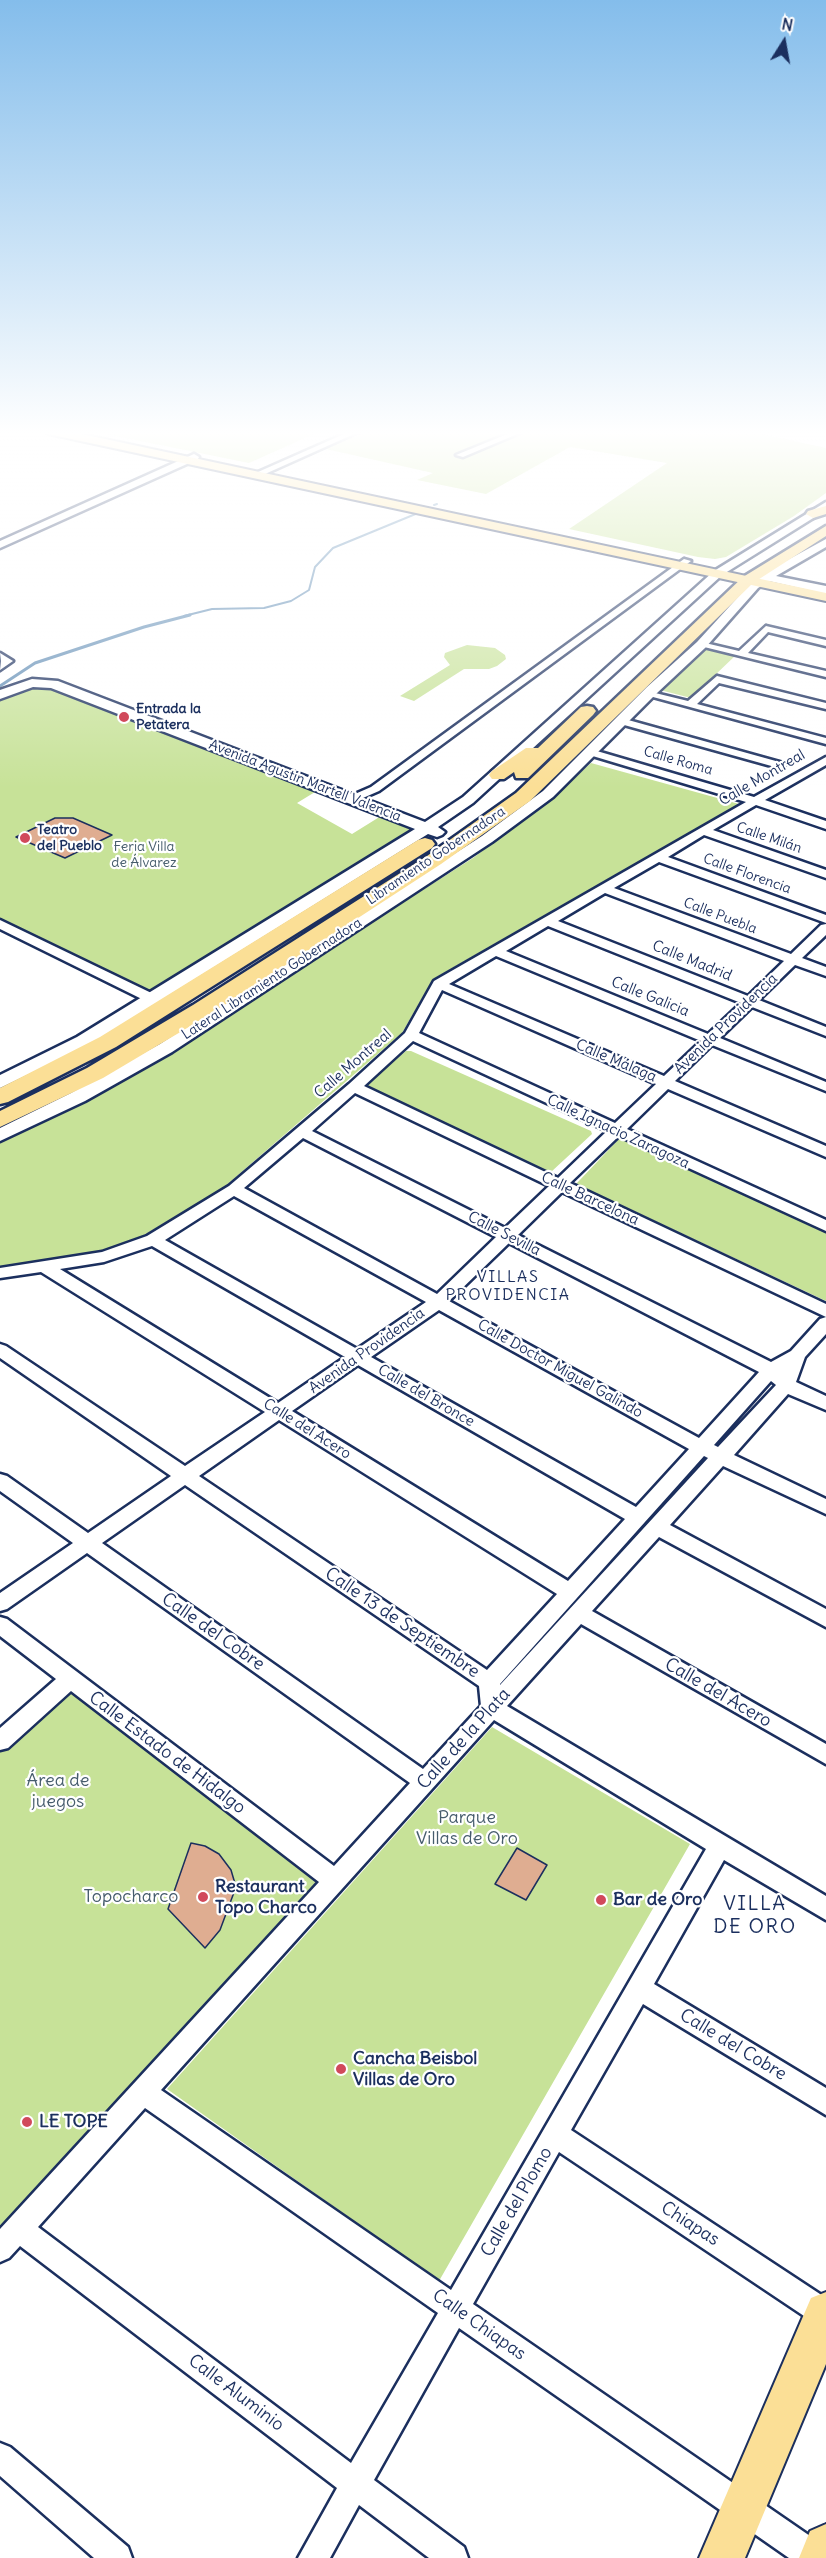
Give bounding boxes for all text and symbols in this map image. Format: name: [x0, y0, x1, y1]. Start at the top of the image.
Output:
north arrow: [754, 12, 814, 72]
text: N: [780, 13, 795, 35]
place label: Entrada la Petatera: [136, 701, 201, 734]
marker: Entrada la Petatera: [117, 710, 131, 724]
street label: Avenida Agustín Martell Valencia: [206, 737, 404, 825]
street label: Calle Roma: [641, 743, 715, 779]
street label: Calle Montreal: [716, 746, 808, 810]
street label: Libramiento Gobernadora: [364, 803, 508, 909]
street label: Calle Milán: [734, 819, 804, 857]
place label: Teatro del Pueblo: [37, 822, 102, 855]
marker: Teatro del Pueblo: [18, 831, 32, 845]
park label: Feria Villa de Álvarez: [111, 839, 177, 872]
street label: Calle Florencia: [701, 850, 793, 898]
street label: Calle Puebla: [681, 894, 759, 938]
street label: Lateral Libramiento Gobernadora: [179, 914, 365, 1044]
street label: Calle Madrid: [650, 937, 734, 985]
street label: Avenida Providencia: [670, 970, 782, 1078]
street label: Calle Galicia: [608, 973, 692, 1021]
street label: Calle Montreal: [311, 1026, 395, 1102]
street label: Calle Málaga: [573, 1036, 659, 1086]
street label: Calle Ignacio Zaragoza: [544, 1091, 692, 1173]
street label: Calle Barcelona: [538, 1169, 642, 1229]
street label: Calle Sevilla: [465, 1208, 543, 1260]
district label: VILLAS PROVIDENCIA: [445, 1267, 571, 1305]
street label: Avenida Providencia: [306, 1304, 428, 1398]
street label: Calle Doctor Miguel Galindo: [474, 1316, 646, 1422]
street label: Calle del Bronce: [374, 1361, 478, 1431]
street label: Calle del Acero: [260, 1395, 354, 1463]
street label: Calle 13 de Septiembre: [321, 1563, 483, 1683]
street label: Calle del Cobre: [157, 1589, 269, 1675]
street label: Calle del Acero: [661, 1654, 775, 1732]
street label: Calle de la Plata: [413, 1684, 515, 1794]
street label: Calle Estado de Hidalgo: [84, 1687, 250, 1819]
park label: Área de juegos: [27, 1770, 89, 1812]
park label: Parque Villas de Oro: [416, 1807, 518, 1850]
place label: Restaurant Topo Charco: [215, 1876, 317, 1918]
park label: Topocharco: [84, 1886, 178, 1908]
place label: Bar de Oro: [613, 1889, 702, 1911]
marker: Restaurant Topo Charco: [196, 1890, 210, 1904]
district label: VILLA DE ORO: [713, 1892, 797, 1939]
marker: Bar de Oro: [594, 1893, 608, 1907]
street label: Calle del Cobre: [676, 2005, 790, 2085]
place label: Cancha Beisbol Villas de Oro: [353, 2048, 477, 2090]
marker: Cancha Beisbol Villas de Oro: [334, 2062, 348, 2076]
place label: LE TOPE: [39, 2111, 108, 2133]
marker: LE TOPE: [20, 2115, 34, 2129]
street label: Calle del Plomo: [477, 2143, 557, 2261]
street label: Chiapas: [657, 2197, 723, 2251]
street label: Calle Chiapas: [428, 2285, 530, 2365]
street label: Calle Aluminio: [184, 2350, 288, 2436]

